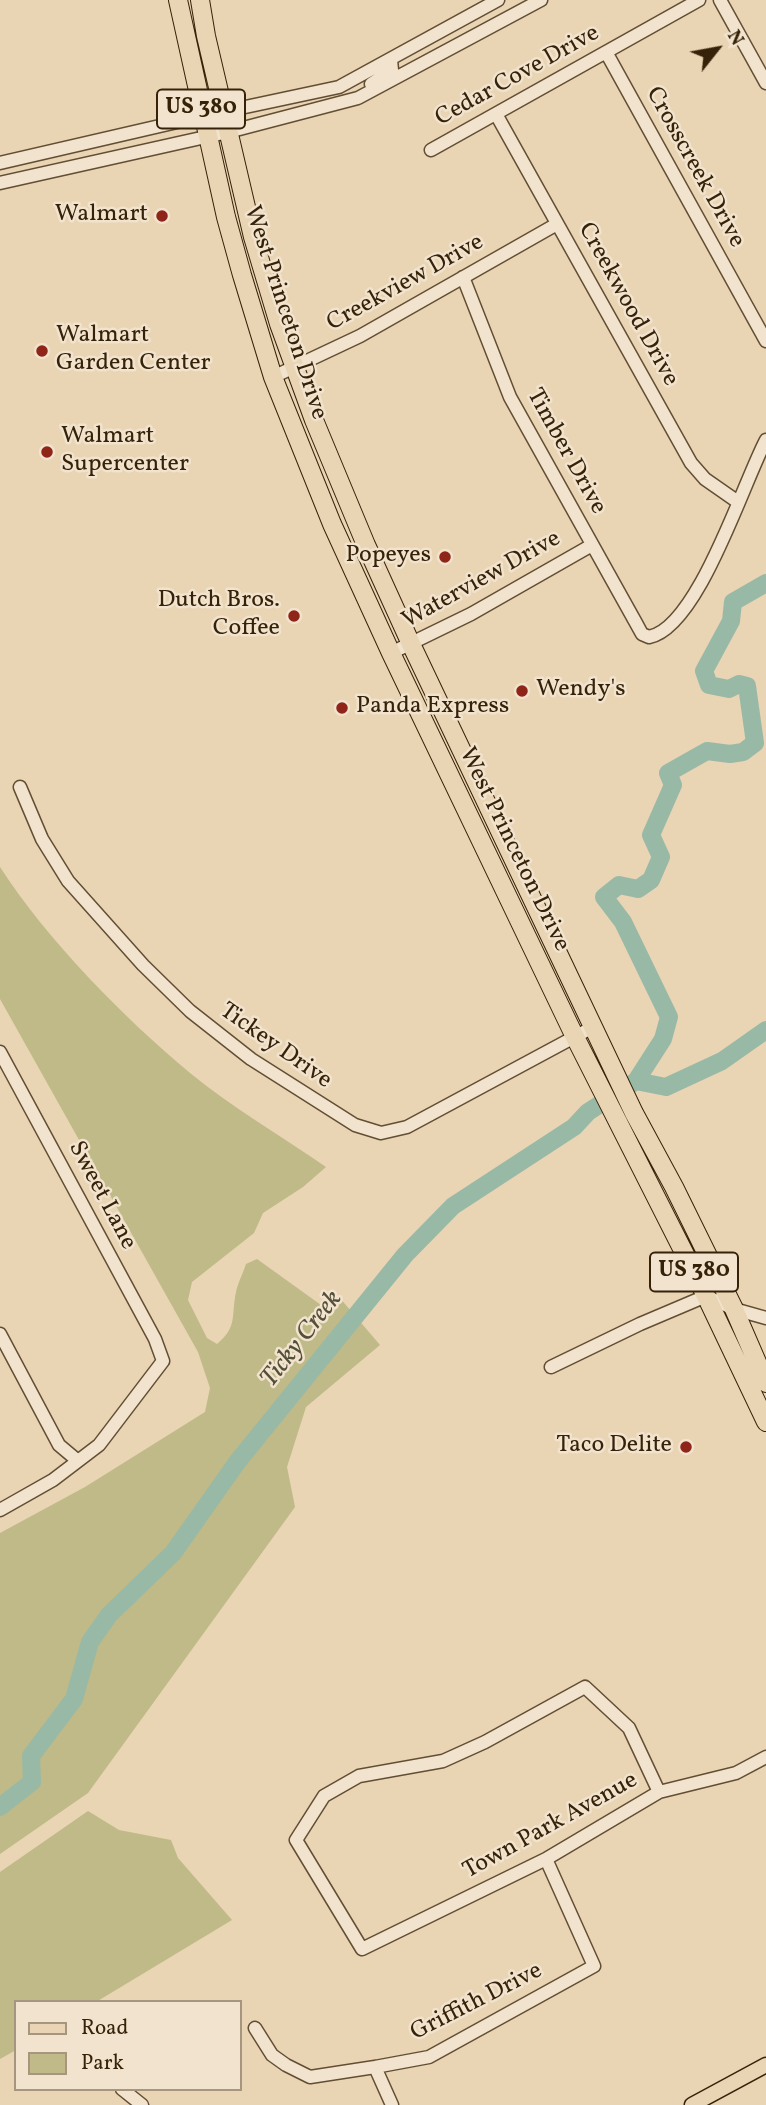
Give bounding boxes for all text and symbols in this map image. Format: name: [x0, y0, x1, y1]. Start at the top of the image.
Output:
north arrow: [682, 14, 752, 84]
street label: Cedar Cove Drive: [431, 20, 605, 134]
text: N: [720, 26, 750, 51]
street label: Crosscreek Drive: [638, 83, 750, 253]
road number: US 380: [157, 90, 245, 128]
place label: Walmart: [55, 202, 148, 230]
street label: West Princeton Drive: [236, 202, 332, 424]
marker: Walmart: [154, 208, 170, 224]
street label: Creekwood Drive: [570, 218, 684, 392]
street label: Creekview Drive: [323, 229, 489, 339]
place label: Walmart Garden Center: [56, 323, 211, 379]
marker: Walmart Garden Center: [34, 343, 50, 359]
street label: Timber Drive: [519, 384, 611, 520]
place label: Walmart Supercenter: [61, 424, 189, 480]
marker: Walmart Supercenter: [39, 444, 55, 460]
street label: Waterview Drive: [398, 526, 566, 636]
place label: Popeyes: [345, 543, 431, 571]
marker: Popeyes: [437, 549, 453, 565]
place label: Dutch Bros. Coffee: [158, 588, 280, 644]
marker: Dutch Bros. Coffee: [286, 608, 302, 624]
place label: Wendy's: [536, 677, 625, 705]
marker: Wendy's: [514, 683, 530, 699]
place label: Panda Express: [356, 694, 509, 722]
marker: Panda Express: [334, 700, 350, 716]
street label: West Princeton Drive: [451, 743, 575, 957]
street label: Tickey Drive: [213, 998, 337, 1096]
street label: Sweet Lane: [60, 1137, 142, 1255]
road number: US 380: [650, 1252, 738, 1292]
water label: Ticky Creek: [256, 1285, 350, 1395]
place label: Taco Delite: [556, 1433, 672, 1461]
marker: Taco Delite: [678, 1439, 694, 1455]
street label: Town Park Avenue: [459, 1767, 643, 1887]
street label: Griffith Drive: [406, 1958, 548, 2048]
legend: [14, 2000, 242, 2091]
text: Road: [81, 2014, 128, 2043]
text: Park: [81, 2049, 124, 2078]

